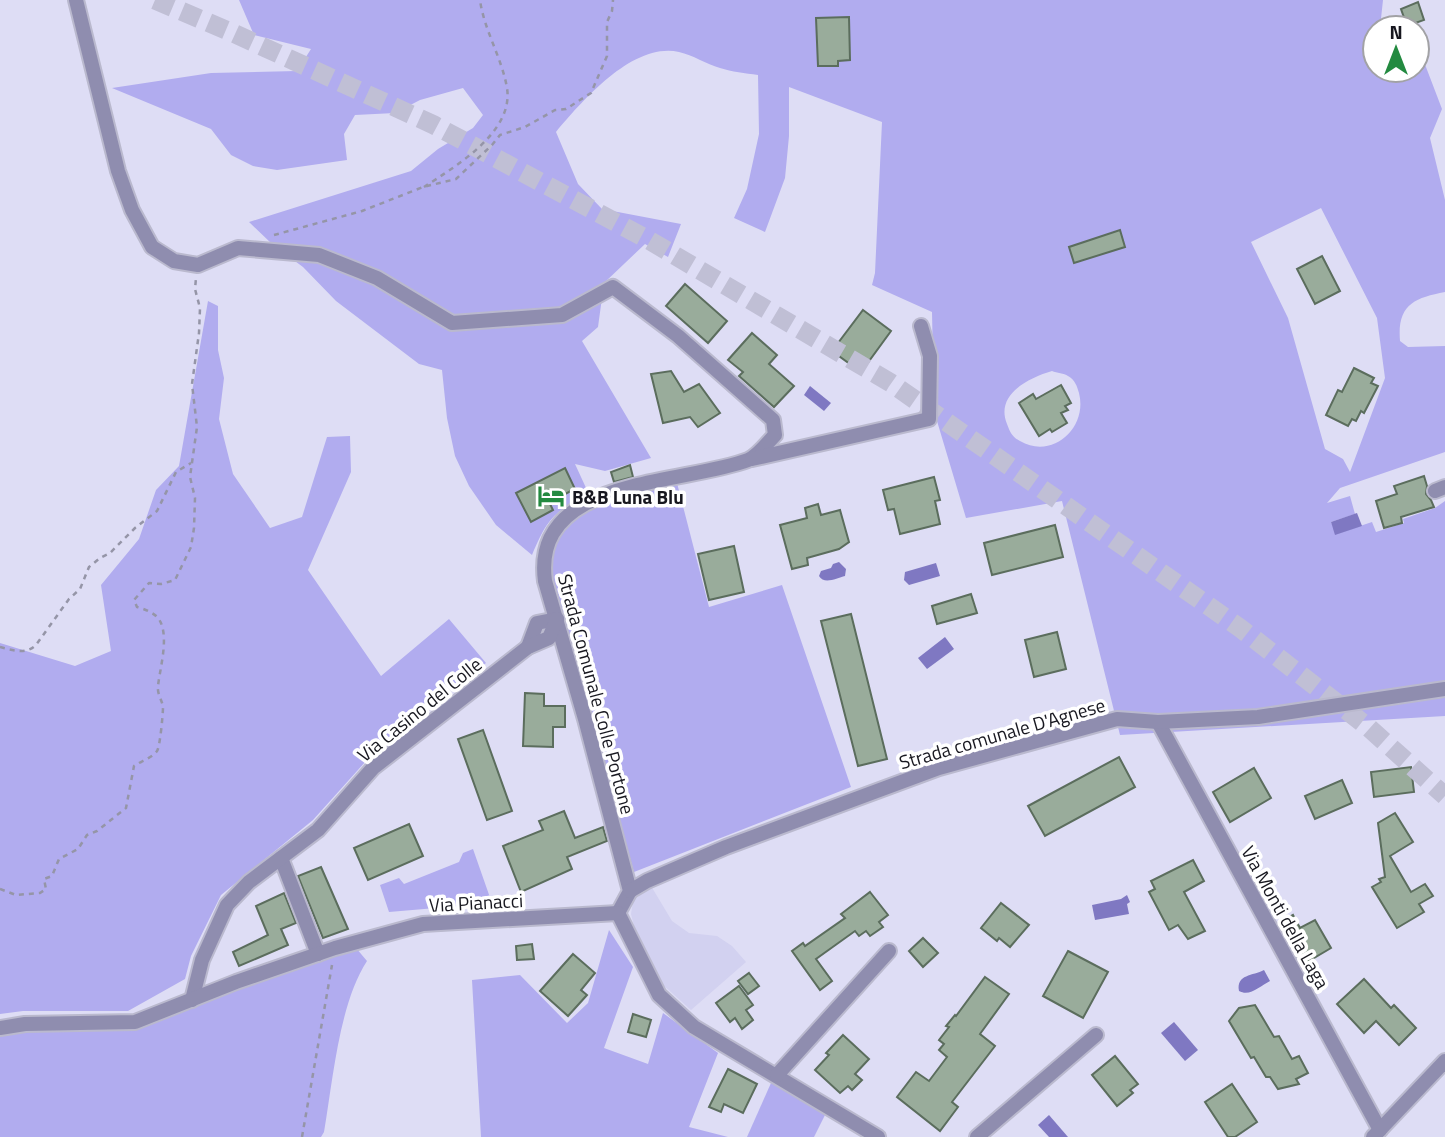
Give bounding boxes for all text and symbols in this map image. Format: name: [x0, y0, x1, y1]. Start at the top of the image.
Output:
north arrow: [1361, 14, 1431, 84]
text: N: [1389, 17, 1403, 46]
hotel icon: B&B Luna Blu: [536, 481, 566, 511]
place label: B&B Luna Blu: [572, 482, 684, 511]
street label: Strada Comunale Colle Portone: [551, 571, 643, 817]
street label: Via Casino del Colle: [350, 650, 488, 768]
street label: Strada comunale D'Agnese: [896, 690, 1108, 776]
street label: Via Monti della Laga: [1235, 840, 1338, 994]
street label: Via Pianacci: [428, 885, 524, 919]

